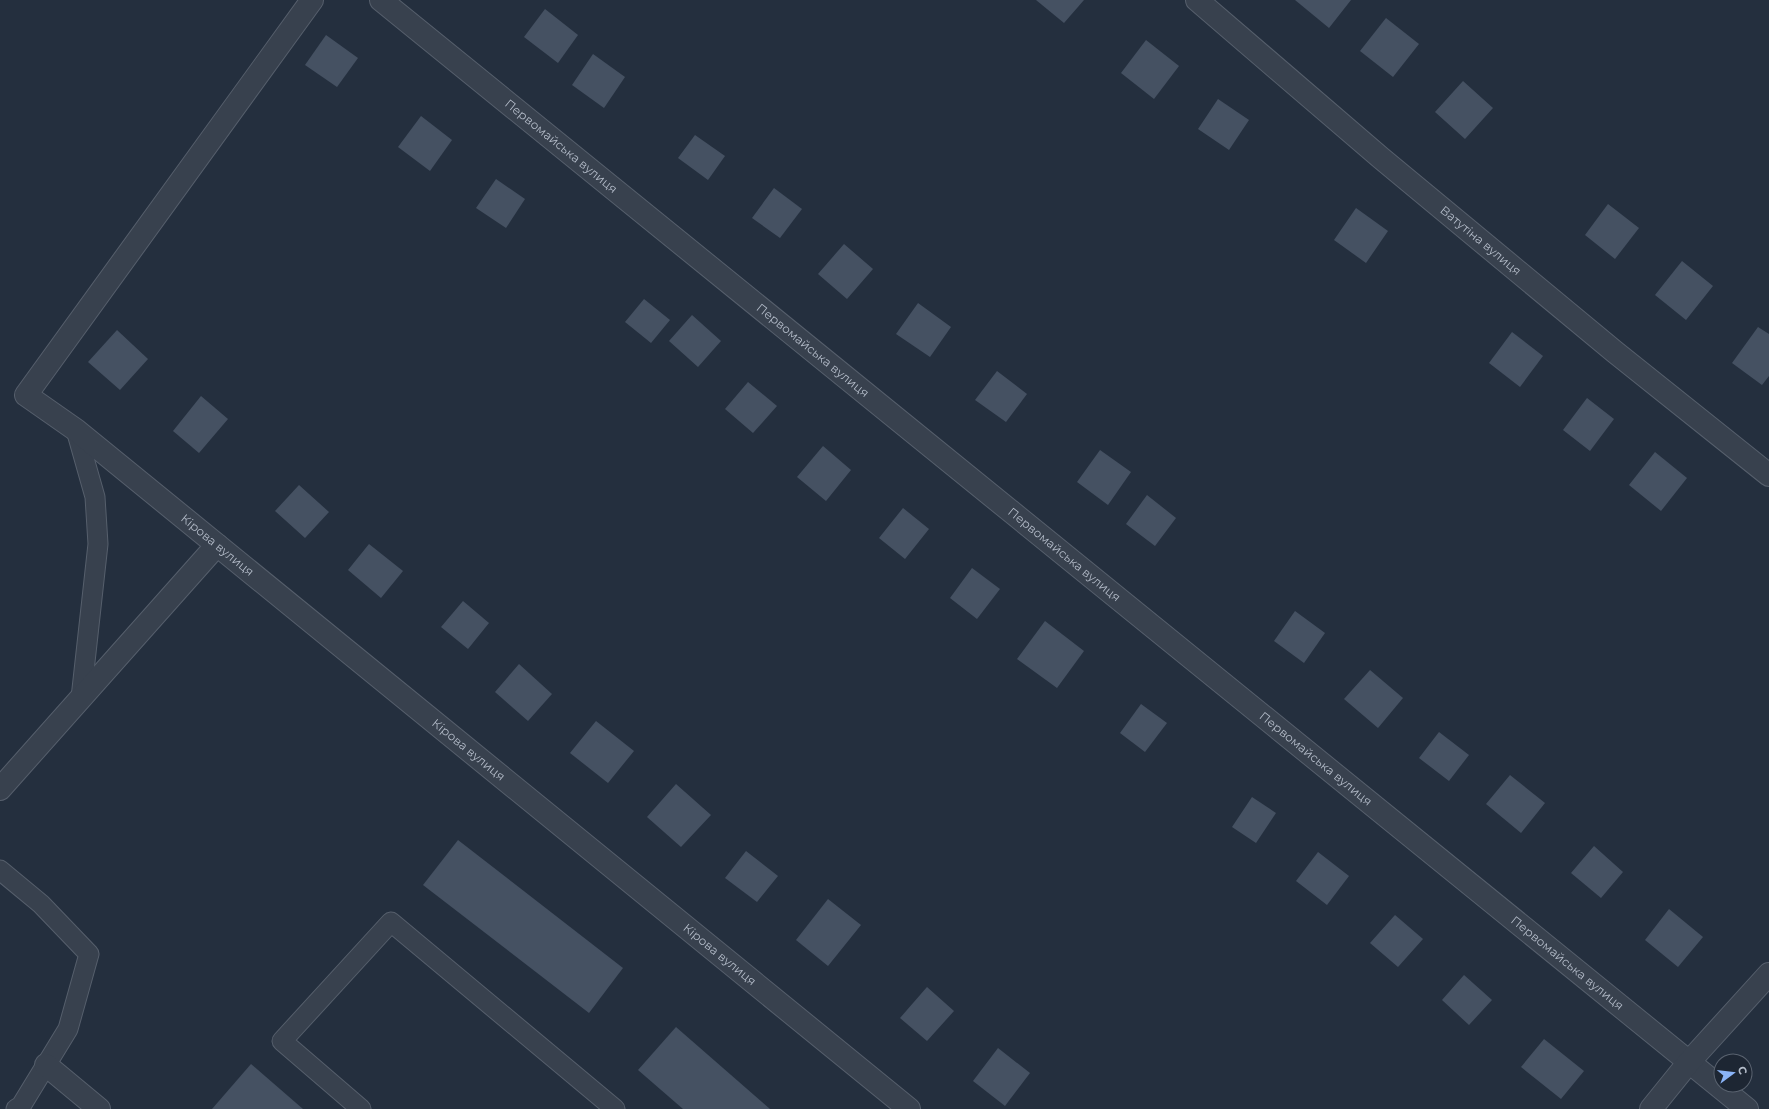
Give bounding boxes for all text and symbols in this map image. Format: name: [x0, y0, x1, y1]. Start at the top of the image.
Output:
street label: Первомайська вулиця: [502, 96, 621, 196]
street label: Ватутіна вулиця: [1437, 202, 1525, 278]
street label: Первомайська вулиця: [754, 300, 872, 400]
street label: Первомайська вулиця: [1005, 504, 1124, 604]
street label: Кірова вулиця: [178, 511, 257, 579]
street label: Первомайська вулиця: [1257, 708, 1375, 809]
street label: Кірова вулиця: [429, 715, 508, 784]
street label: Первомайська вулиця: [1508, 912, 1627, 1013]
street label: Кірова вулиця: [680, 920, 760, 988]
north arrow: [1713, 1053, 1753, 1093]
text: С: [1735, 1065, 1750, 1076]

